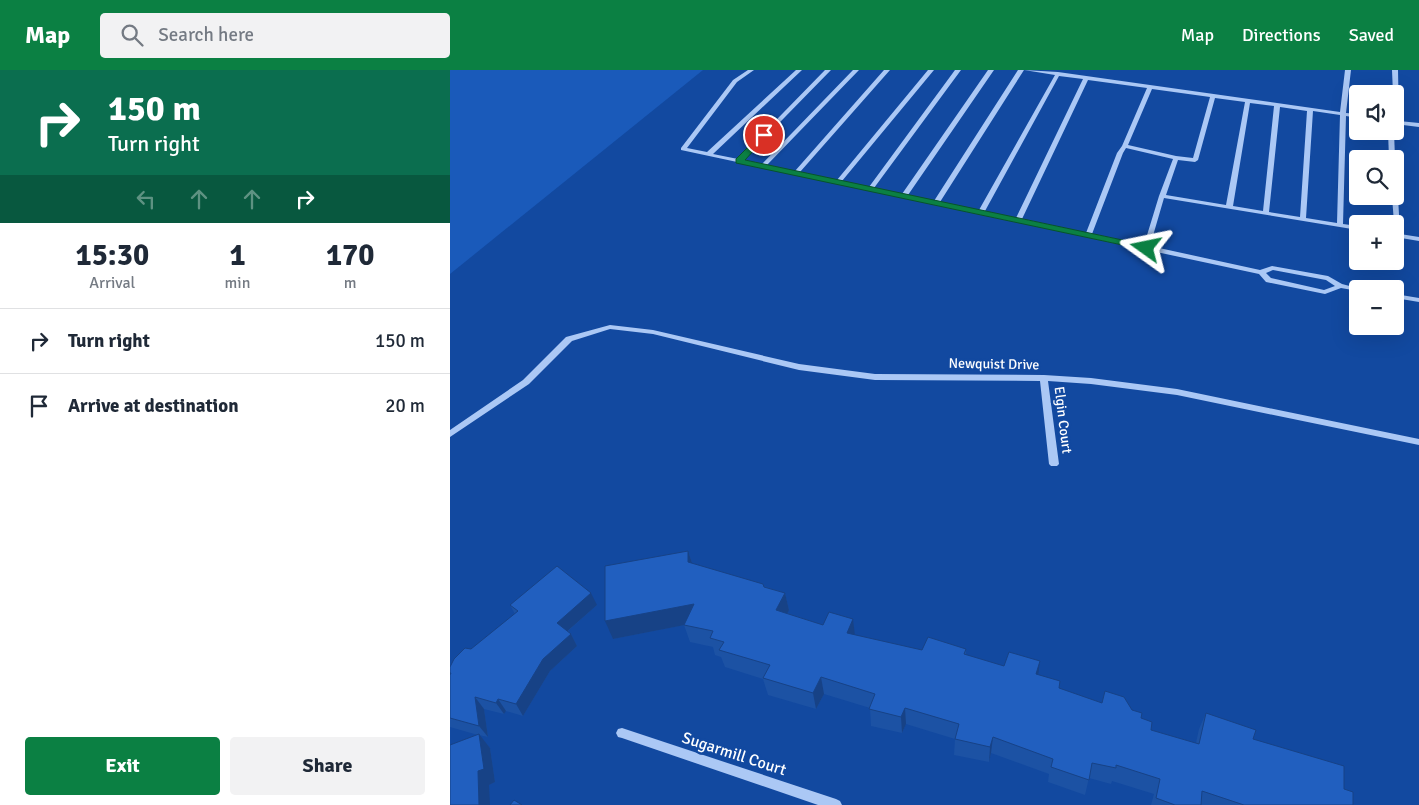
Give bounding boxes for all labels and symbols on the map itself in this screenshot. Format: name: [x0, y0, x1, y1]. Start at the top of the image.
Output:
pin: [743, 114, 785, 156]
position arrow: [1119, 221, 1171, 273]
street label: Newquist Drive: [949, 355, 1039, 373]
street label: Elgin Court: [1050, 385, 1076, 455]
street label: Sugarmill Court: [679, 728, 789, 780]

